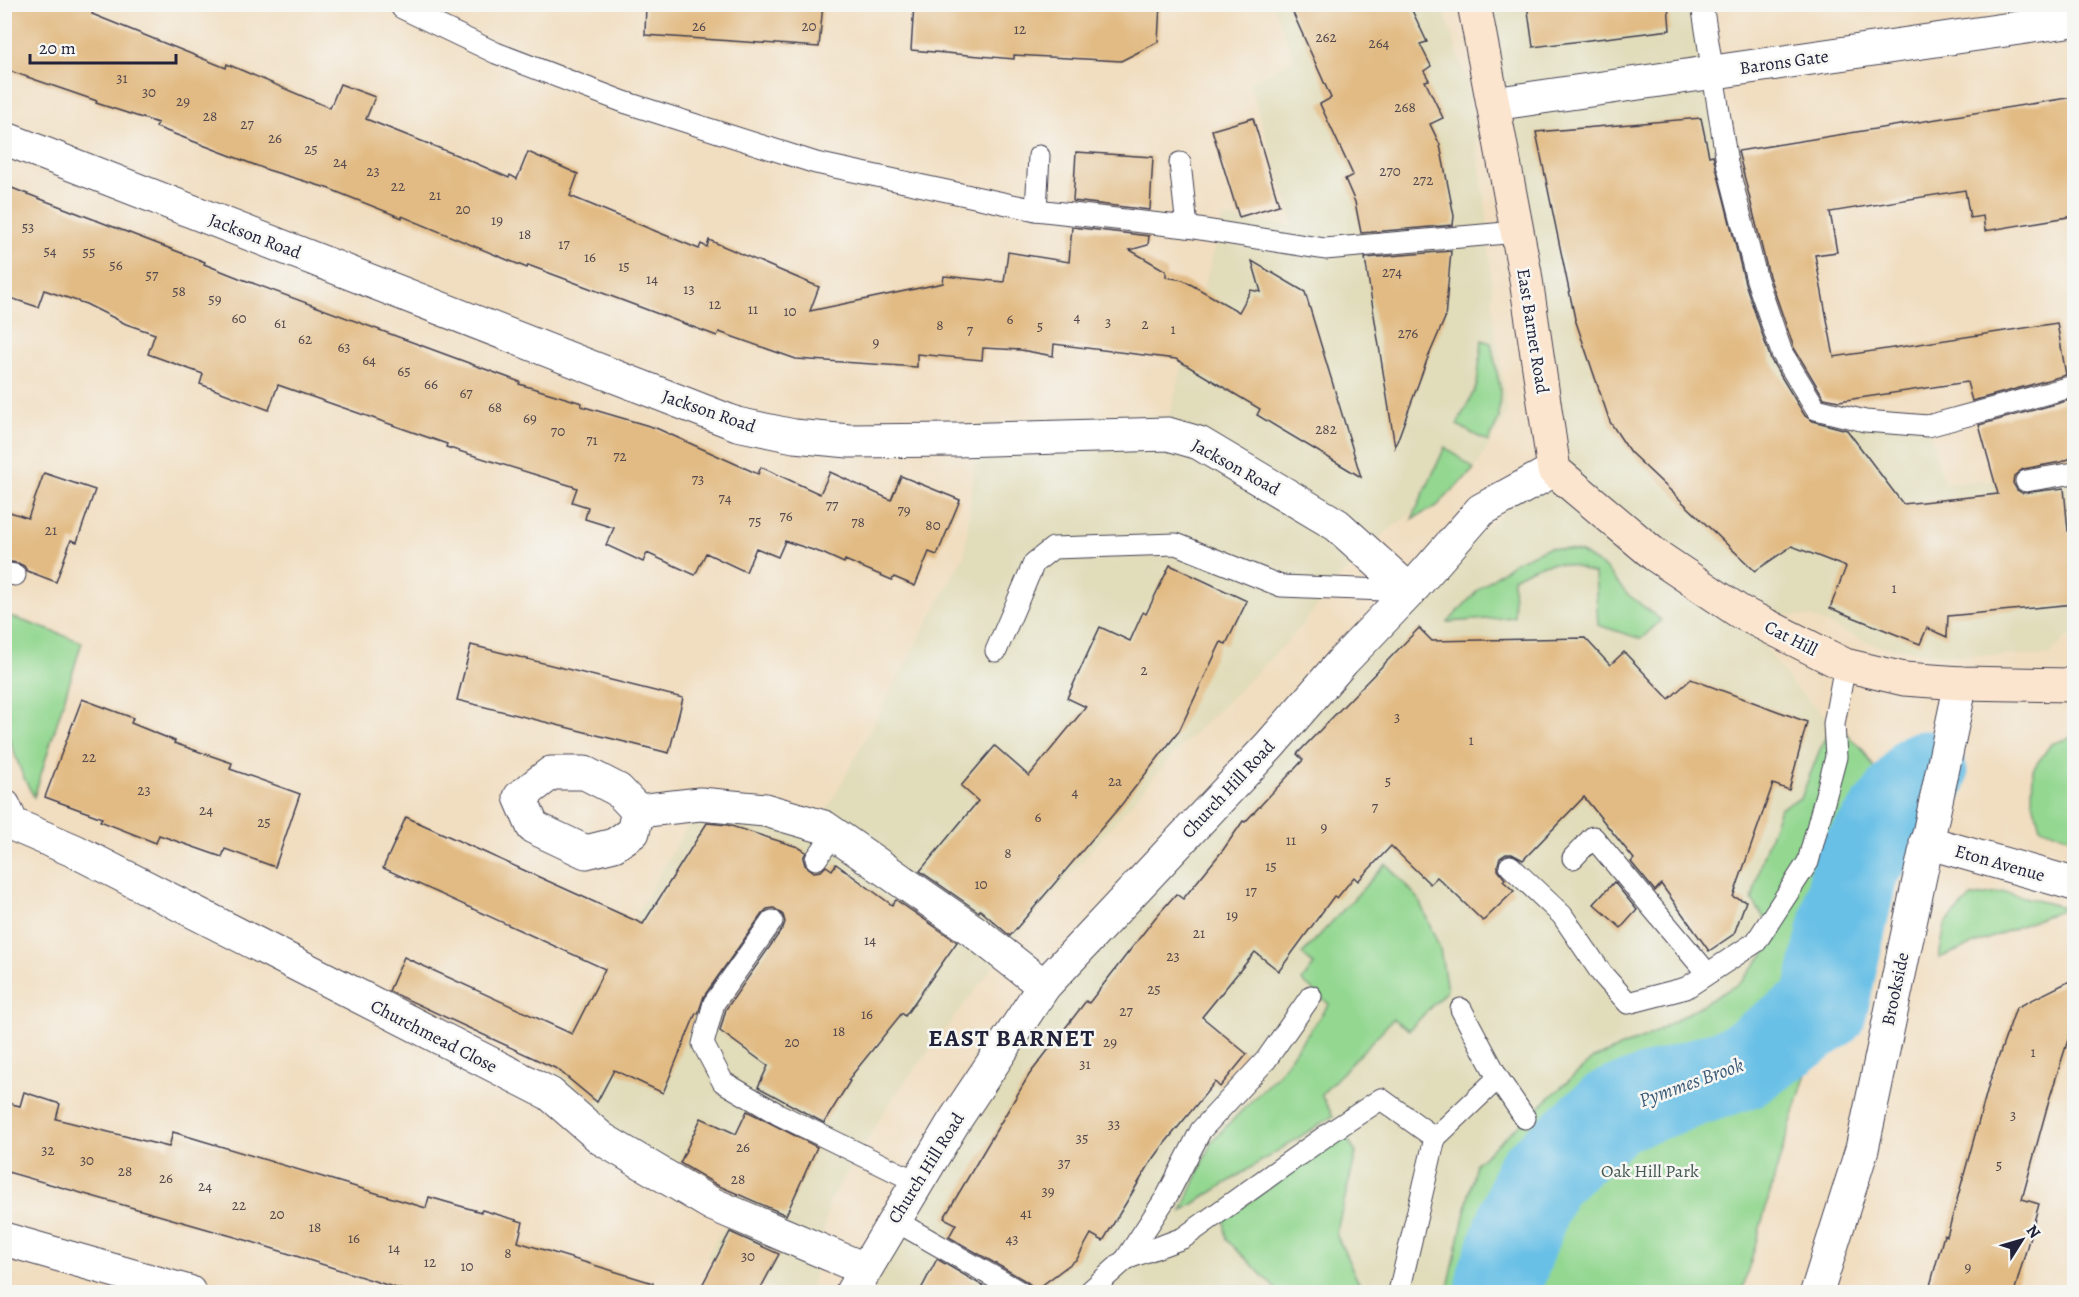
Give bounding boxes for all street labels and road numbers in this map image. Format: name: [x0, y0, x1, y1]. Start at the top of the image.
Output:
street label: Barons Gate: [1738, 44, 1830, 80]
street label: Jackson Road: [205, 207, 305, 265]
street label: East Barnet Road: [1511, 267, 1555, 396]
street label: Jackson Road: [659, 384, 759, 438]
street label: Jackson Road: [1188, 433, 1285, 501]
street label: Cat Hill: [1760, 615, 1822, 662]
street label: Church Hill Road: [1176, 734, 1280, 843]
street label: Eton Avenue: [1952, 839, 2048, 887]
street label: Brookside: [1876, 950, 1914, 1028]
street label: Churchmead Close: [367, 994, 501, 1078]
street label: Church Hill Road: [882, 1108, 970, 1228]

